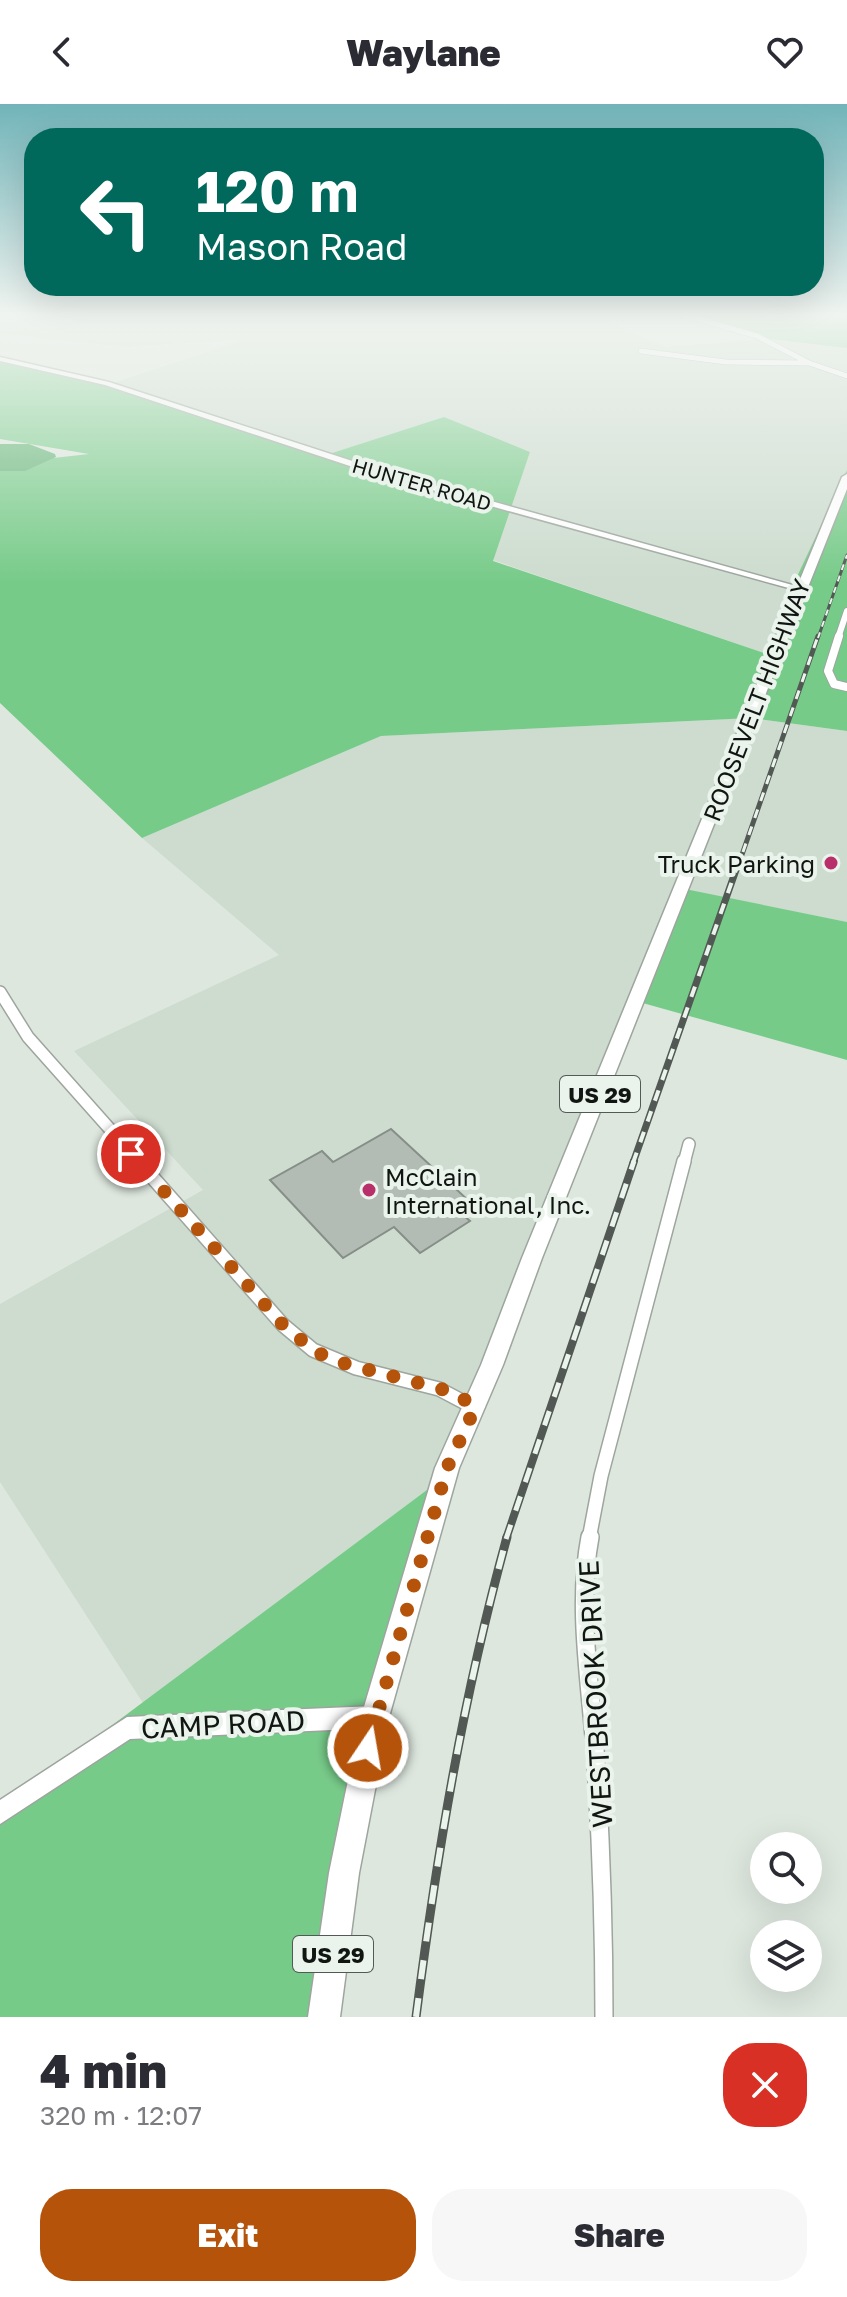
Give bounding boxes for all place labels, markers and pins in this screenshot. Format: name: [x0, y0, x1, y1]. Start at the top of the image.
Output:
place label: Truck Parking: [658, 849, 815, 878]
marker: Truck Parking: [822, 854, 840, 872]
pin: [97, 1120, 165, 1188]
place label: McClain International, Inc.: [385, 1162, 591, 1219]
marker: McClain International, Inc.: [360, 1181, 378, 1199]

